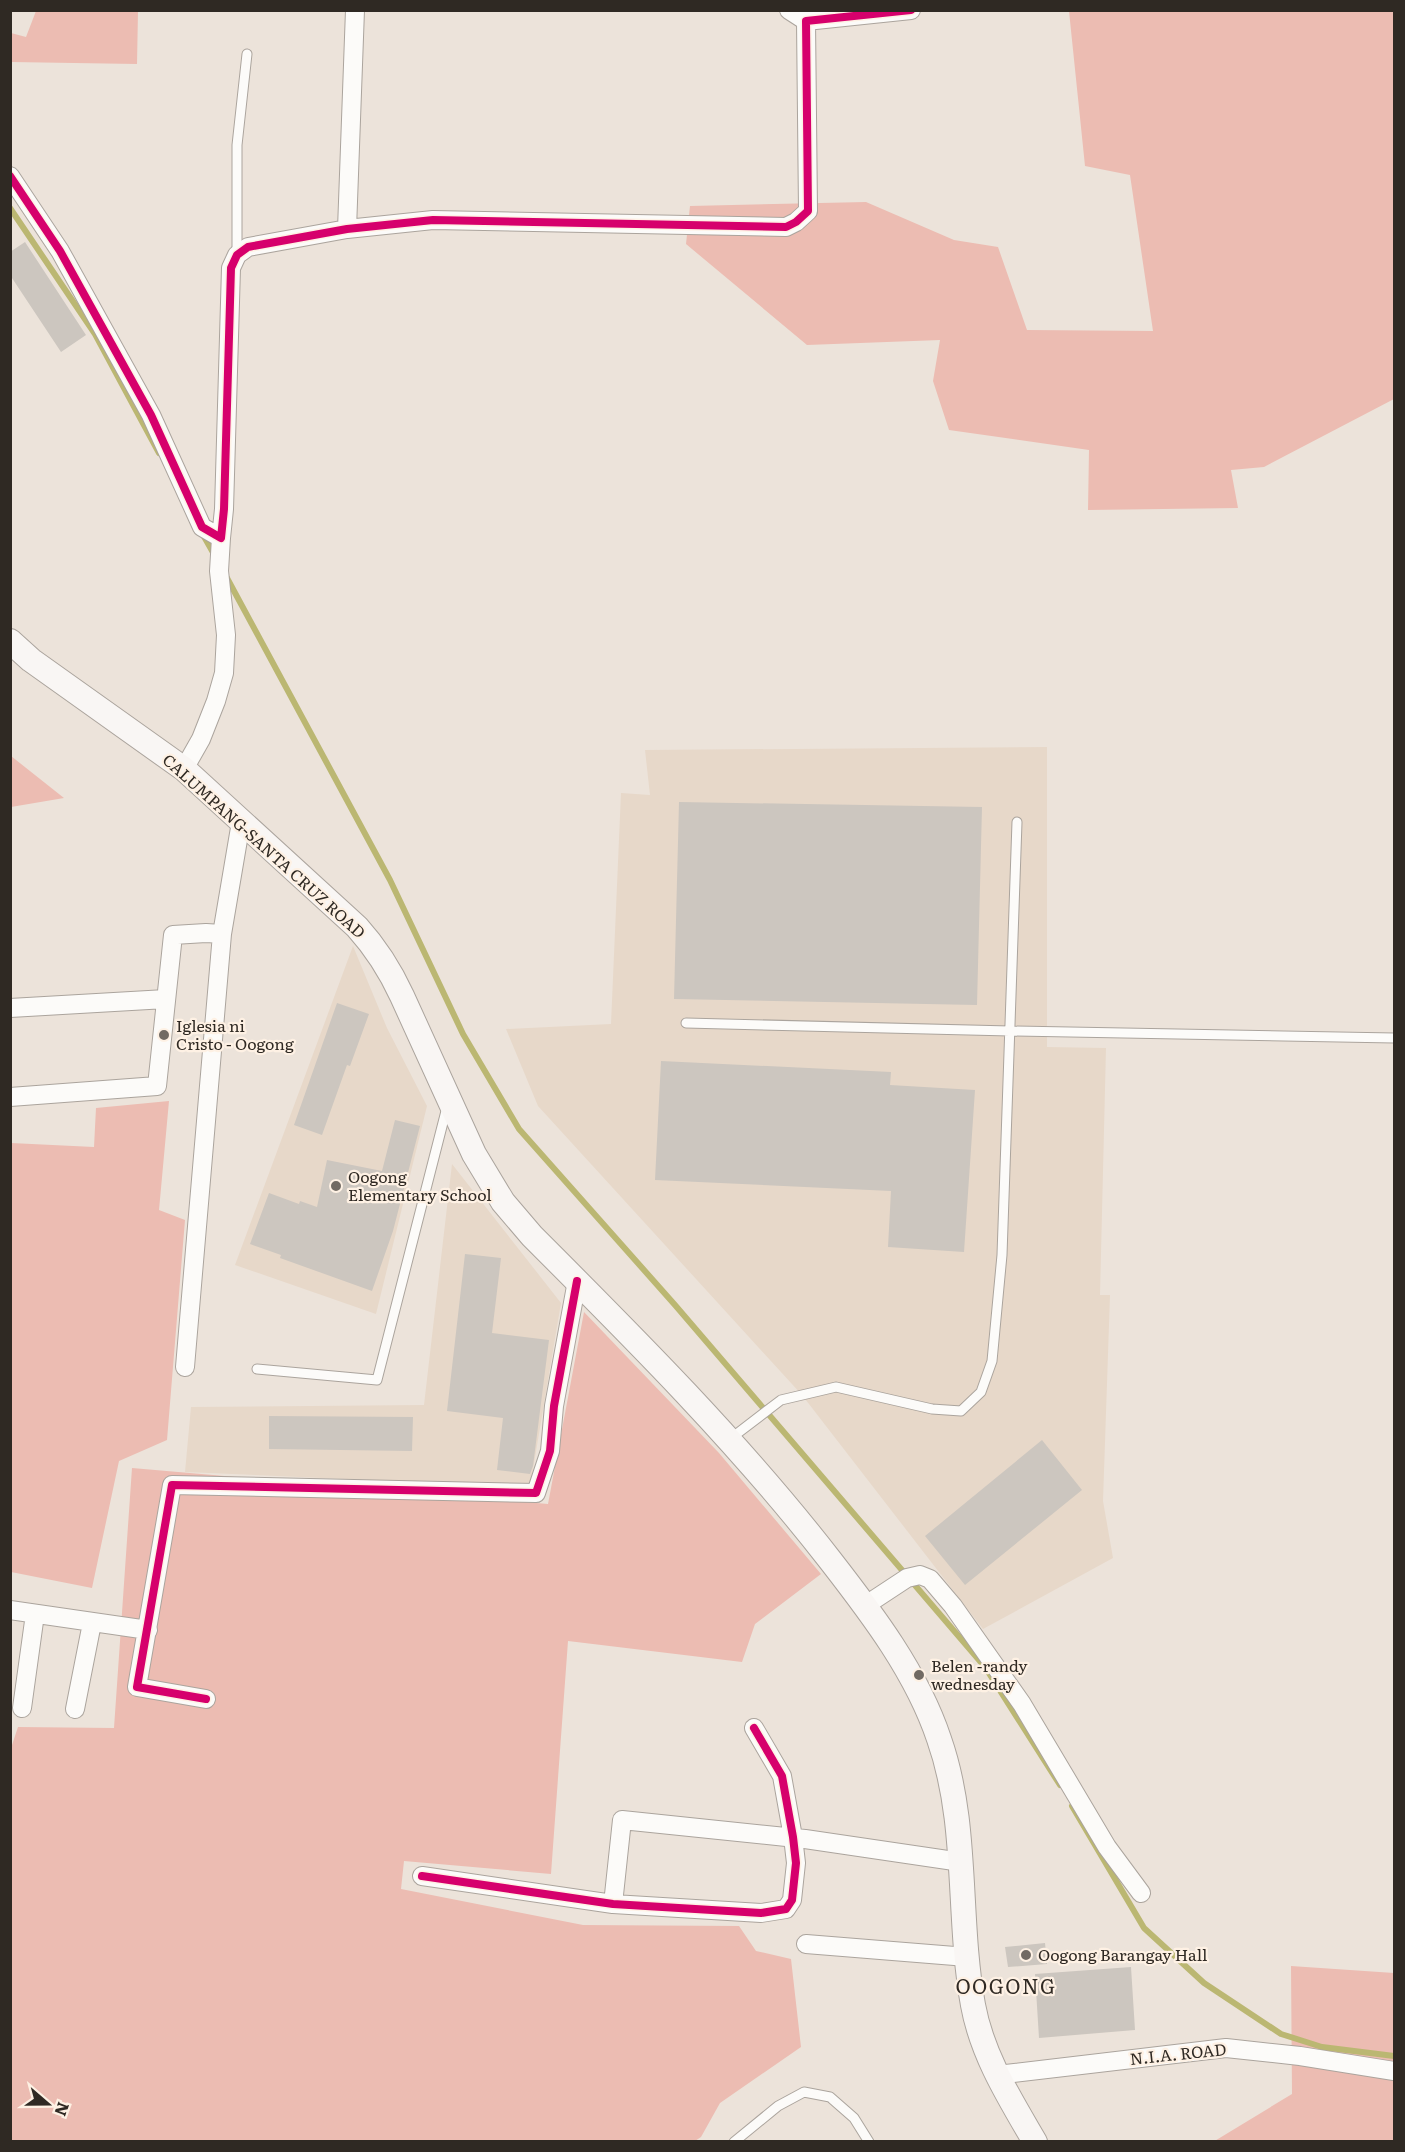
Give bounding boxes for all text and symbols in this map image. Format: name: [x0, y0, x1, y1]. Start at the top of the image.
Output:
street label: CALUMPANG-SANTA CRUZ ROAD: [158, 747, 372, 943]
place label: Iglesia ni Cristo - Oogong: [176, 1013, 294, 1055]
marker: Iglesia ni Cristo - Oogong: [157, 1028, 171, 1042]
place label: Oogong Elementary School: [348, 1164, 492, 1206]
marker: Oogong Elementary School: [329, 1179, 343, 1193]
place label: Belen -randy wednesday: [931, 1653, 1028, 1695]
marker: Belen -randy wednesday: [912, 1668, 926, 1682]
place label: Oogong Barangay Hall: [1038, 1942, 1207, 1966]
marker: Oogong Barangay Hall: [1019, 1948, 1033, 1962]
district label: OOGONG: [955, 1970, 1057, 2000]
street label: N.I.A. ROAD: [1128, 2036, 1227, 2070]
north arrow: [18, 2074, 78, 2134]
text: N: [49, 2099, 77, 2120]

